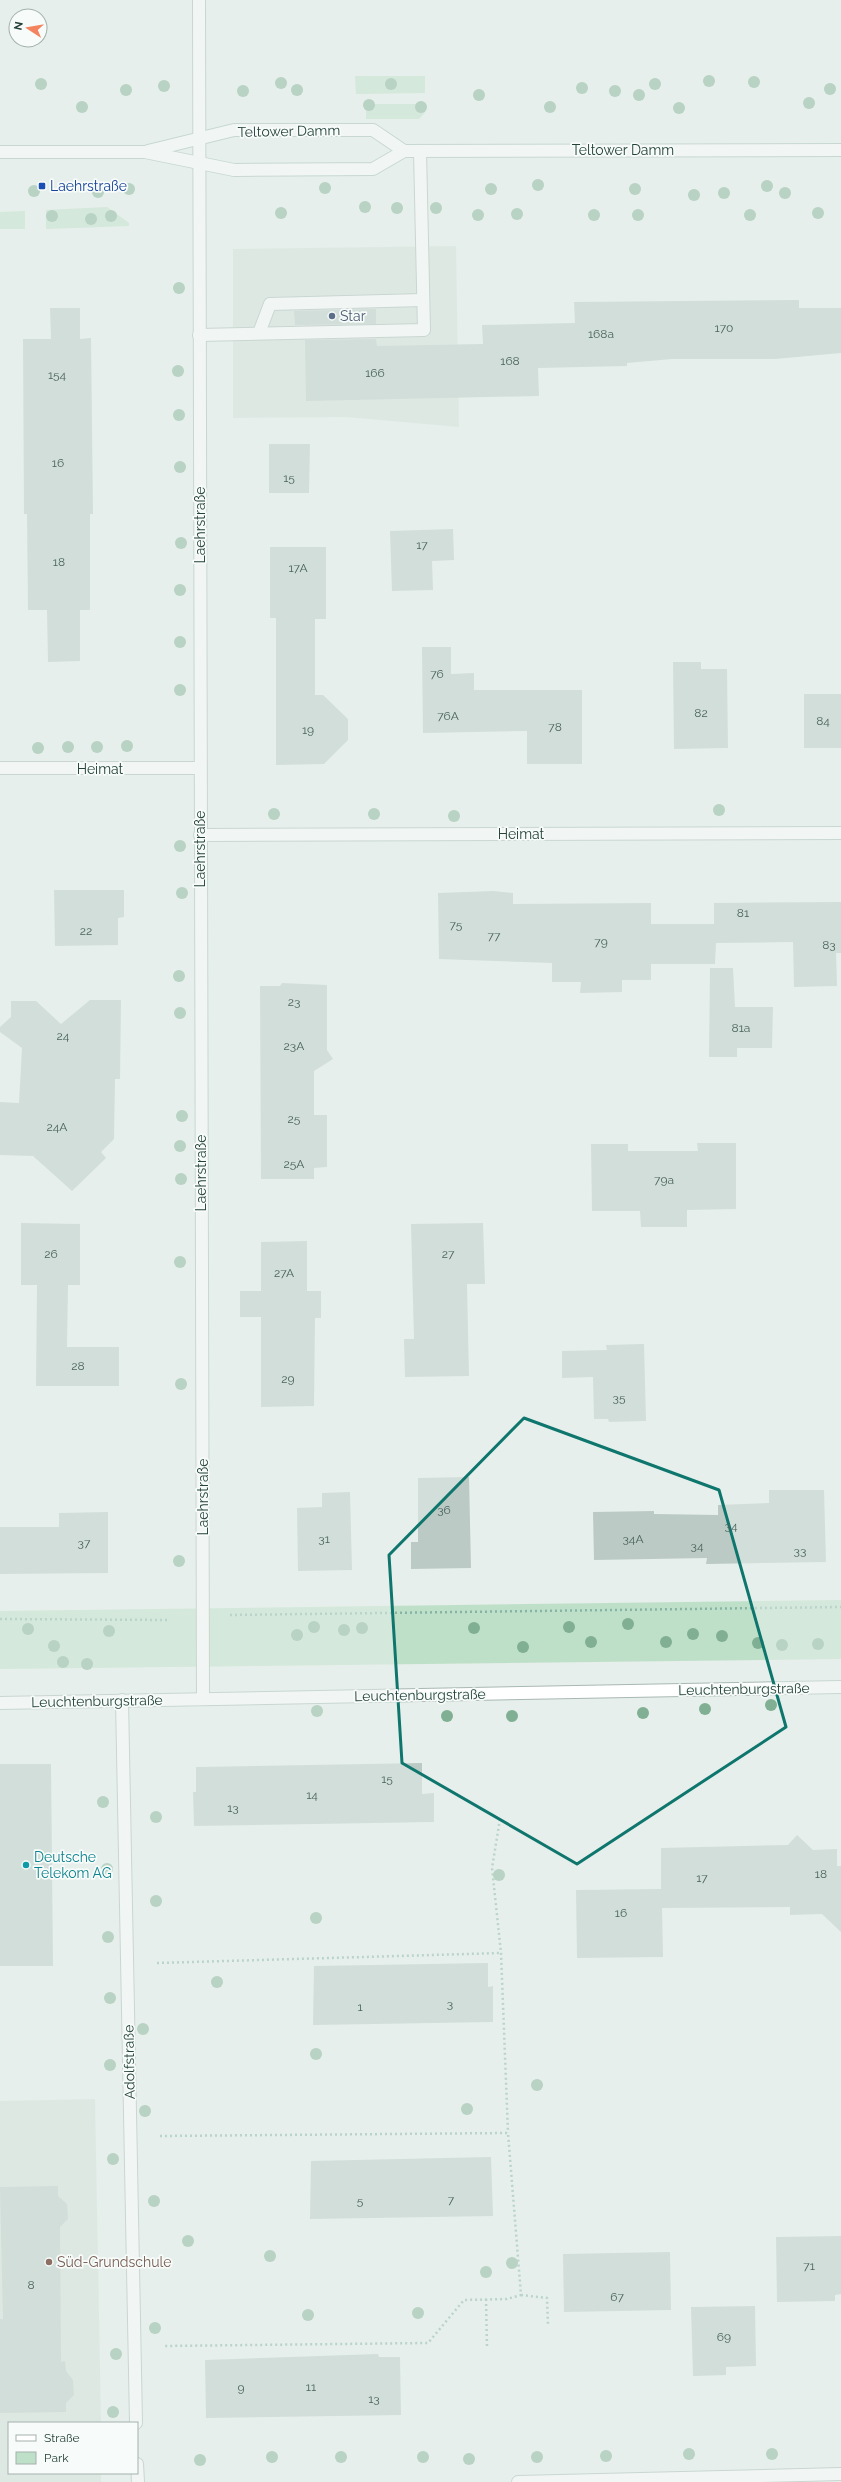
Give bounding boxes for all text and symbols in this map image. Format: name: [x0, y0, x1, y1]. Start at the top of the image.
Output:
north arrow: [8, 8, 48, 48]
text: N: [11, 21, 26, 31]
street label: Teltower Damm: [238, 122, 340, 140]
street label: Teltower Damm: [572, 142, 674, 158]
place label: Laehrstraße: [50, 178, 127, 194]
marker: Laehrstraße: [37, 181, 47, 191]
place label: Star: [340, 308, 366, 324]
marker: Star: [327, 311, 337, 321]
house number: 170: [715, 321, 733, 335]
house number: 168a: [588, 327, 614, 341]
house number: 168: [500, 354, 520, 368]
house number: 166: [365, 366, 385, 380]
house number: 154: [48, 368, 67, 382]
house number: 16: [52, 456, 64, 470]
house number: 15: [283, 471, 295, 485]
street label: Laehrstraße: [192, 487, 208, 564]
house number: 17: [416, 538, 428, 552]
house number: 18: [53, 555, 65, 569]
house number: 17A: [288, 561, 308, 575]
house number: 76: [430, 667, 444, 681]
house number: 82: [694, 706, 708, 720]
house number: 76A: [437, 709, 459, 723]
house number: 84: [816, 714, 830, 728]
house number: 78: [548, 720, 562, 734]
house number: 19: [302, 723, 314, 737]
street label: Heimat: [77, 761, 124, 777]
street label: Laehrstraße: [192, 811, 208, 888]
street label: Heimat: [498, 826, 545, 842]
house number: 81: [737, 906, 749, 920]
house number: 75: [450, 918, 463, 932]
house number: 22: [80, 924, 92, 938]
house number: 77: [488, 929, 501, 943]
house number: 79: [594, 935, 608, 949]
house number: 83: [822, 938, 836, 952]
house number: 23: [288, 995, 300, 1009]
house number: 81a: [732, 1021, 750, 1035]
house number: 24: [57, 1029, 70, 1043]
house number: 23A: [284, 1039, 304, 1053]
house number: 25: [288, 1112, 301, 1126]
house number: 24A: [47, 1120, 67, 1134]
street label: Laehrstraße: [193, 1135, 209, 1212]
house number: 25A: [284, 1157, 304, 1171]
house number: 79a: [654, 1173, 674, 1187]
house number: 26: [44, 1247, 58, 1261]
house number: 27: [442, 1247, 455, 1261]
house number: 27A: [274, 1266, 294, 1280]
house number: 28: [71, 1359, 85, 1373]
house number: 29: [281, 1372, 295, 1386]
house number: 35: [613, 1391, 626, 1405]
street label: Laehrstraße: [195, 1459, 211, 1536]
house number: 36: [437, 1503, 451, 1517]
house number: 34: [725, 1519, 738, 1533]
house number: 31: [318, 1532, 330, 1546]
house number: 34A: [622, 1532, 644, 1546]
house number: 37: [78, 1536, 91, 1550]
house number: 34: [691, 1539, 704, 1553]
house number: 33: [794, 1544, 806, 1558]
street label: Leuchtenburgstraße: [678, 1680, 810, 1698]
street label: Leuchtenburgstraße: [354, 1686, 486, 1704]
street label: Leuchtenburgstraße: [31, 1692, 163, 1710]
house number: 15: [381, 1772, 393, 1786]
house number: 14: [306, 1788, 318, 1802]
house number: 13: [227, 1801, 239, 1815]
place label: Deutsche Telekom AG: [34, 1849, 112, 1881]
marker: Deutsche Telekom AG: [21, 1860, 31, 1870]
house number: 18: [815, 1867, 827, 1881]
house number: 17: [696, 1871, 708, 1885]
house number: 16: [615, 1906, 627, 1920]
house number: 3: [447, 1997, 453, 2011]
house number: 1: [357, 2000, 363, 2014]
street label: Adolfstraße: [120, 2025, 138, 2099]
house number: 7: [448, 2193, 455, 2207]
house number: 5: [357, 2194, 364, 2208]
place label: Süd-Grundschule: [57, 2254, 172, 2270]
marker: Süd-Grundschule: [44, 2257, 54, 2267]
house number: 71: [803, 2259, 815, 2273]
house number: 8: [27, 2278, 35, 2292]
house number: 67: [610, 2290, 624, 2304]
house number: 69: [717, 2330, 731, 2344]
house number: 11: [306, 2380, 316, 2394]
house number: 9: [237, 2381, 245, 2395]
house number: 13: [368, 2392, 380, 2406]
legend: [8, 2422, 138, 2474]
text: Straße: [44, 2431, 80, 2445]
text: Park: [44, 2451, 69, 2465]

